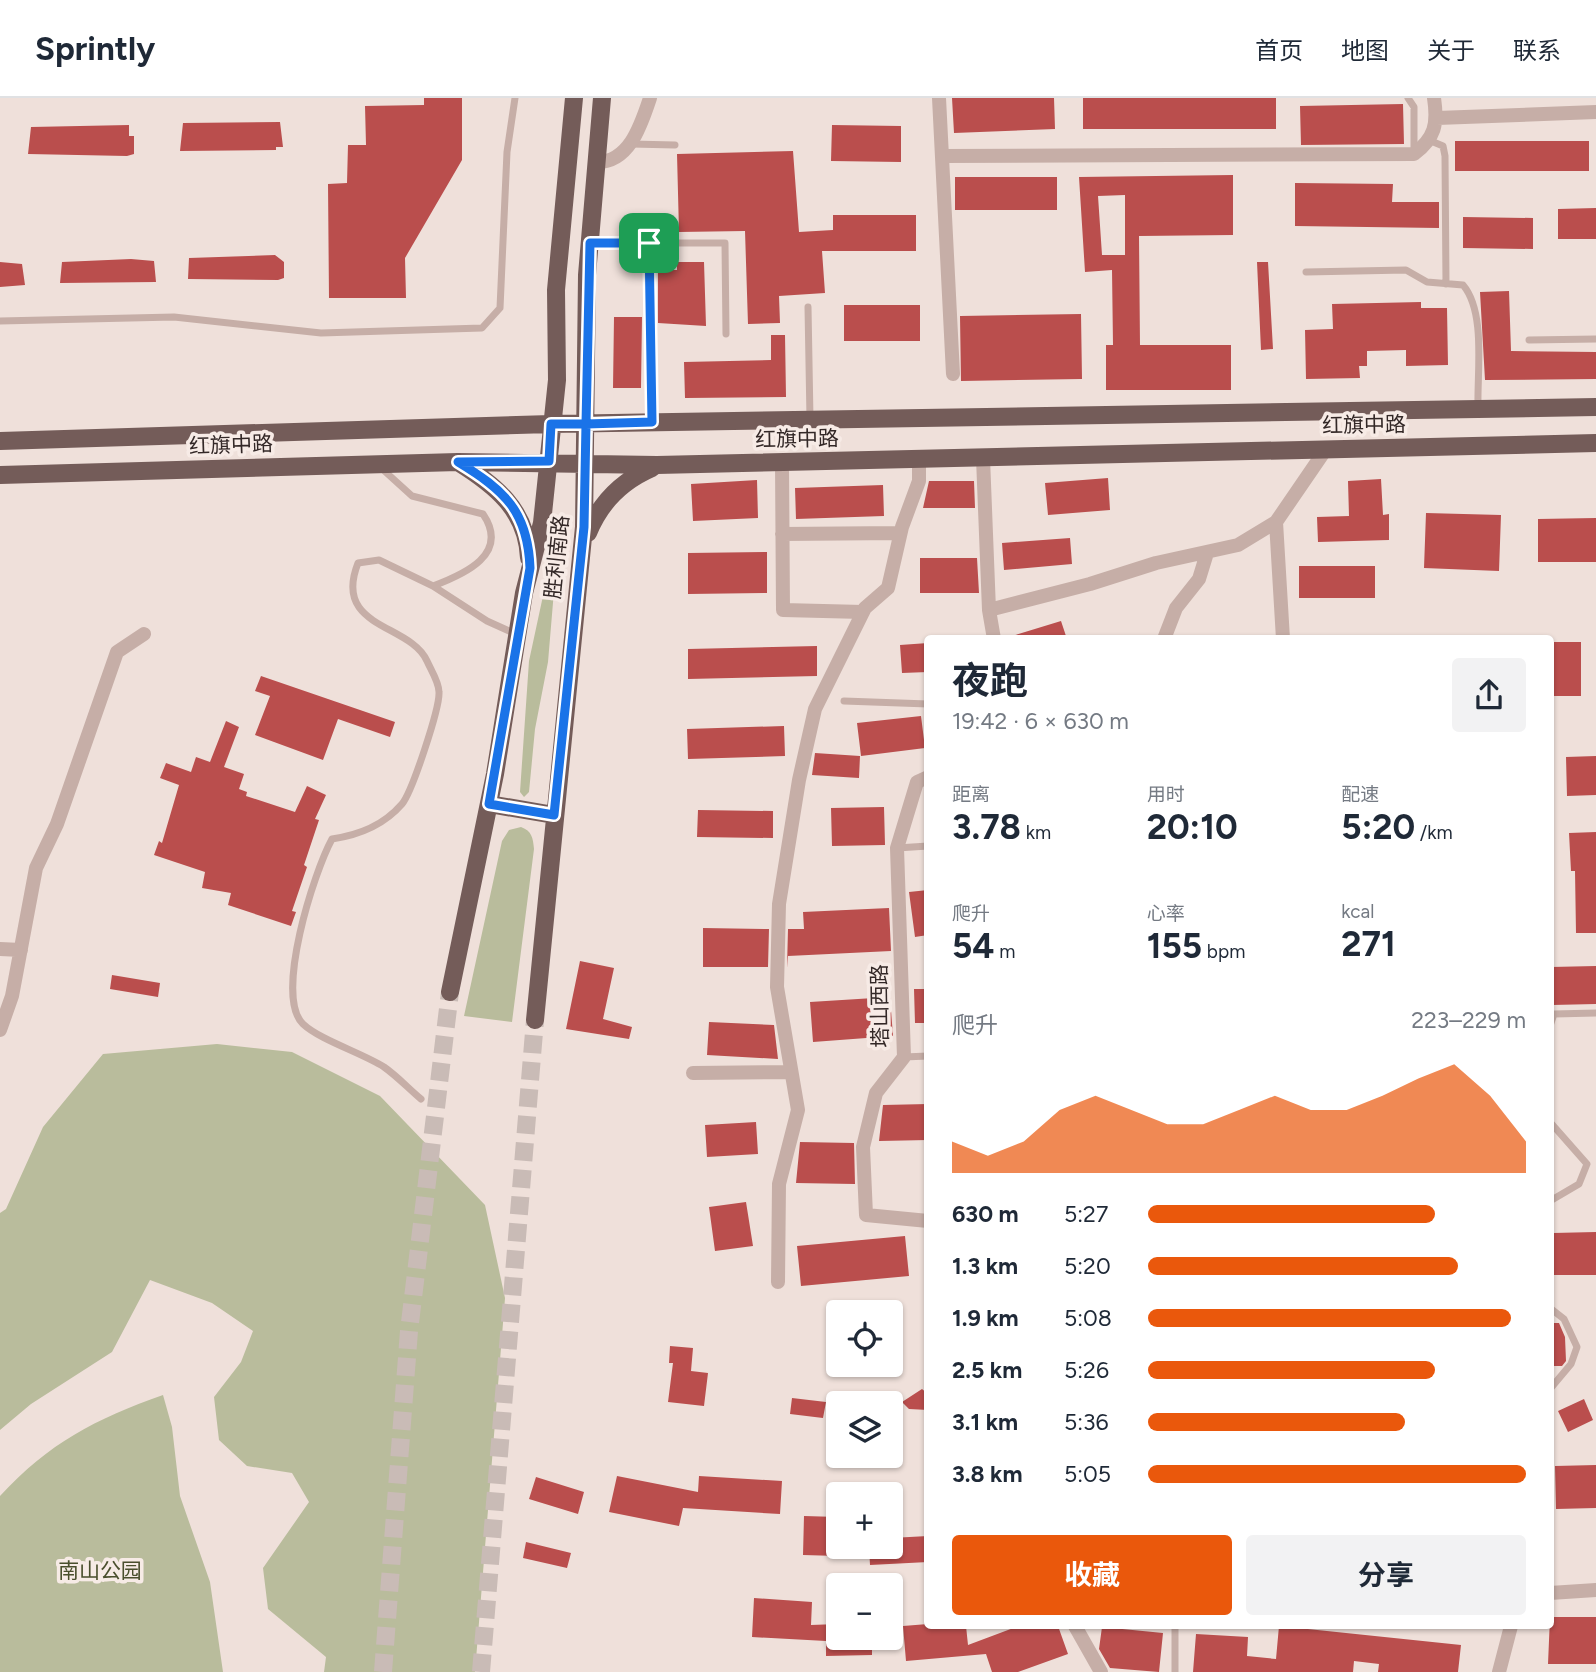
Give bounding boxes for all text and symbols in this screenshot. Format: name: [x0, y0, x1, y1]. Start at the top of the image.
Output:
text: Sprintly: [35, 29, 155, 68]
text: 首页: [1255, 36, 1303, 65]
text: 地图: [1341, 36, 1389, 65]
text: 关于: [1427, 36, 1475, 65]
text: 联系: [1513, 36, 1561, 65]
pin: [619, 213, 679, 273]
icon: arrive: [630, 224, 668, 262]
street label: 红旗中路: [1322, 411, 1406, 438]
street label: 红旗中路: [755, 425, 839, 452]
street label: 红旗中路: [189, 431, 273, 458]
street label: 胜利南路: [540, 514, 573, 600]
text: 夜跑: [952, 658, 1028, 704]
button: share: [1452, 658, 1526, 732]
text: 19:42 · 6 × 630 m: [952, 707, 1129, 735]
text: 距离: [952, 783, 990, 806]
text: 用时: [1147, 783, 1185, 806]
text: 配速: [1341, 783, 1379, 806]
text: 3.78: [952, 806, 1021, 848]
text: 20:10: [1147, 806, 1238, 848]
text: 5:20: [1341, 806, 1415, 848]
text: km: [1021, 821, 1051, 844]
text: /km: [1415, 821, 1453, 844]
text: kcal: [1341, 900, 1375, 923]
text: 爬升: [952, 902, 990, 925]
text: 心率: [1147, 902, 1185, 925]
text: 271: [1341, 923, 1396, 965]
text: 54: [952, 925, 995, 967]
text: 155: [1147, 925, 1202, 967]
text: m: [995, 940, 1015, 963]
text: bpm: [1202, 940, 1245, 963]
street label: 塔山西路: [866, 964, 893, 1048]
text: 223–229 m: [1411, 1006, 1526, 1034]
text: 爬升: [952, 1011, 998, 1039]
text: 630 m: [952, 1200, 1019, 1228]
text: 5:27: [1064, 1200, 1108, 1228]
text: 1.3 km: [952, 1252, 1018, 1280]
text: 5:20: [1064, 1252, 1111, 1280]
map controls: [826, 1300, 903, 1650]
button: locate: [826, 1300, 903, 1377]
text: 1.9 km: [952, 1304, 1019, 1332]
text: 5:08: [1064, 1304, 1112, 1332]
text: 2.5 km: [952, 1356, 1022, 1384]
text: 5:26: [1064, 1356, 1109, 1384]
button: layers: [826, 1391, 903, 1468]
text: 3.1 km: [952, 1408, 1018, 1436]
text: 5:36: [1064, 1408, 1109, 1436]
text: 3.8 km: [952, 1460, 1022, 1488]
text: 5:05: [1064, 1460, 1111, 1488]
button: +: [826, 1482, 903, 1559]
button: 收藏: [952, 1535, 1232, 1615]
button: 分享: [1246, 1535, 1526, 1615]
park label: 南山公园: [58, 1558, 142, 1583]
button: −: [826, 1573, 903, 1650]

